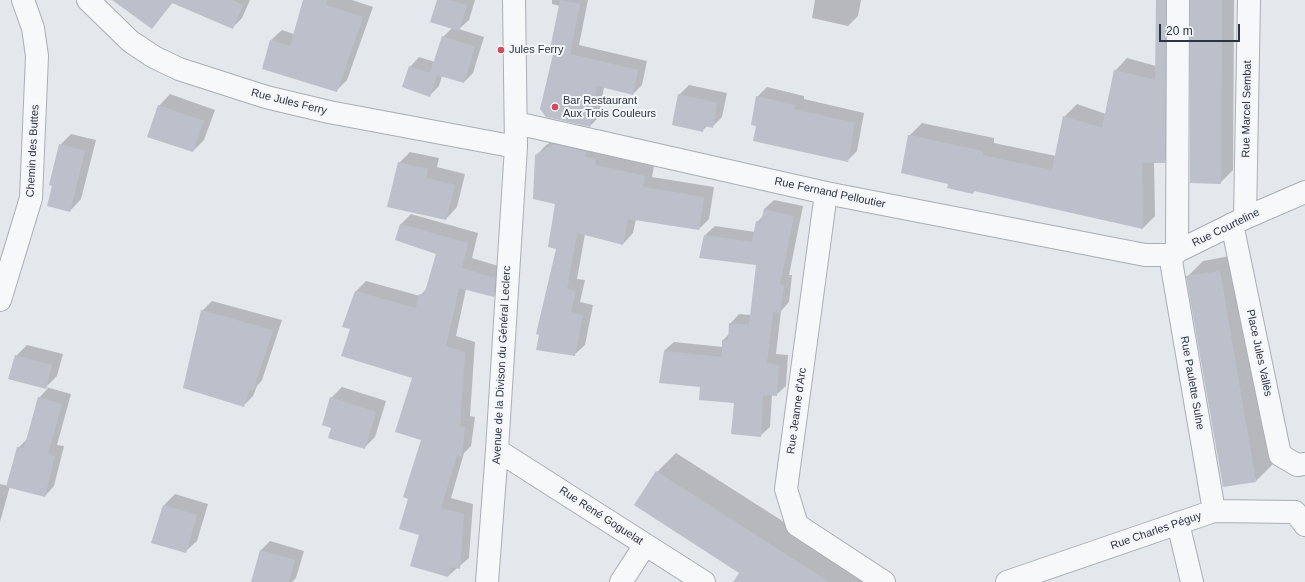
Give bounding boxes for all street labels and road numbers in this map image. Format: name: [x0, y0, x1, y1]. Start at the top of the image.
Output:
street label: Rue Marcel Sembat: [1240, 60, 1254, 158]
street label: Rue Jules Ferry: [250, 86, 328, 118]
street label: Chemin des Buttes: [24, 104, 42, 198]
street label: Rue Fernand Pelloutier: [773, 175, 887, 211]
street label: Rue Courteline: [1190, 206, 1262, 250]
street label: Avenue de la Divison du Général Leclerc: [490, 265, 514, 465]
street label: Place Jules Vallès: [1243, 308, 1275, 398]
street label: Rue Paulette Sulne: [1177, 335, 1207, 431]
street label: Rue Jeanne d'Arc: [784, 367, 810, 455]
street label: Rue René Goguelat: [557, 484, 645, 548]
street label: Rue Charles Péguy: [1109, 509, 1203, 553]

